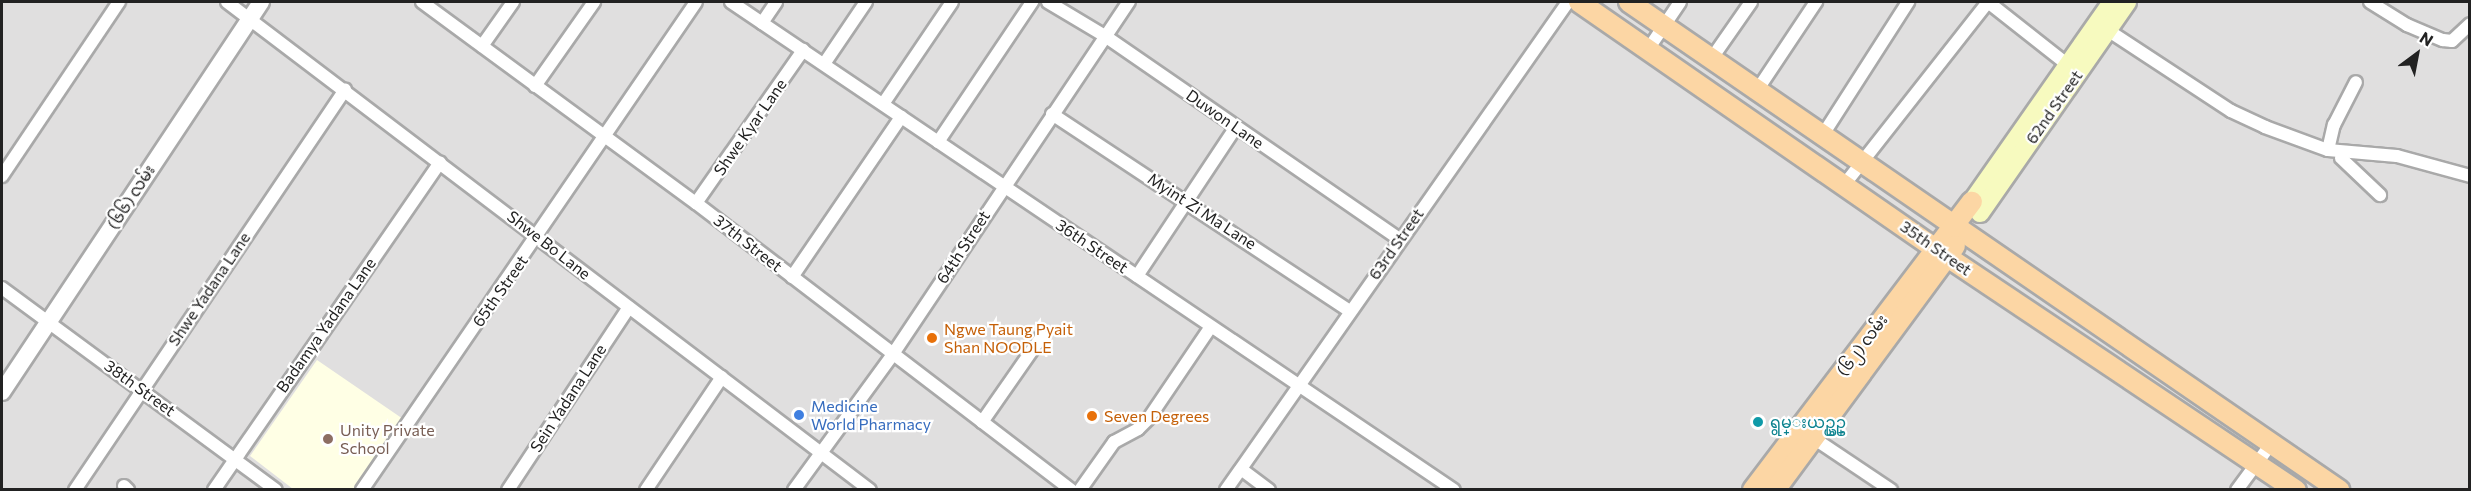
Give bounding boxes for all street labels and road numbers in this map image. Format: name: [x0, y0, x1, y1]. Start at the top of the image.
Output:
street label: 62nd Street: [2022, 67, 2086, 147]
street label: Shwe Kyar Lane: [710, 75, 790, 179]
street label: Duwon Lane: [1183, 85, 1267, 153]
street label: (၆၆) လမ်း: [103, 161, 159, 233]
street label: Myint Zi Ma Lane: [1144, 169, 1260, 253]
street label: 63rd Street: [1364, 205, 1428, 283]
street label: Shwe Bo Lane: [503, 207, 595, 283]
street label: 64th Street: [932, 207, 994, 287]
street label: 37th Street: [710, 210, 786, 276]
street label: 36th Street: [1052, 215, 1132, 277]
street label: 35th Street: [1897, 217, 1975, 279]
street label: Shwe Yadana Lane: [164, 229, 254, 349]
street label: 65th Street: [468, 252, 532, 330]
street label: Badamya Yadana Lane: [272, 254, 380, 396]
street label: (၆၂) လမ်း: [1833, 310, 1891, 380]
street label: Sein Yadana Lane: [526, 340, 610, 456]
street label: 38th Street: [101, 356, 179, 420]

